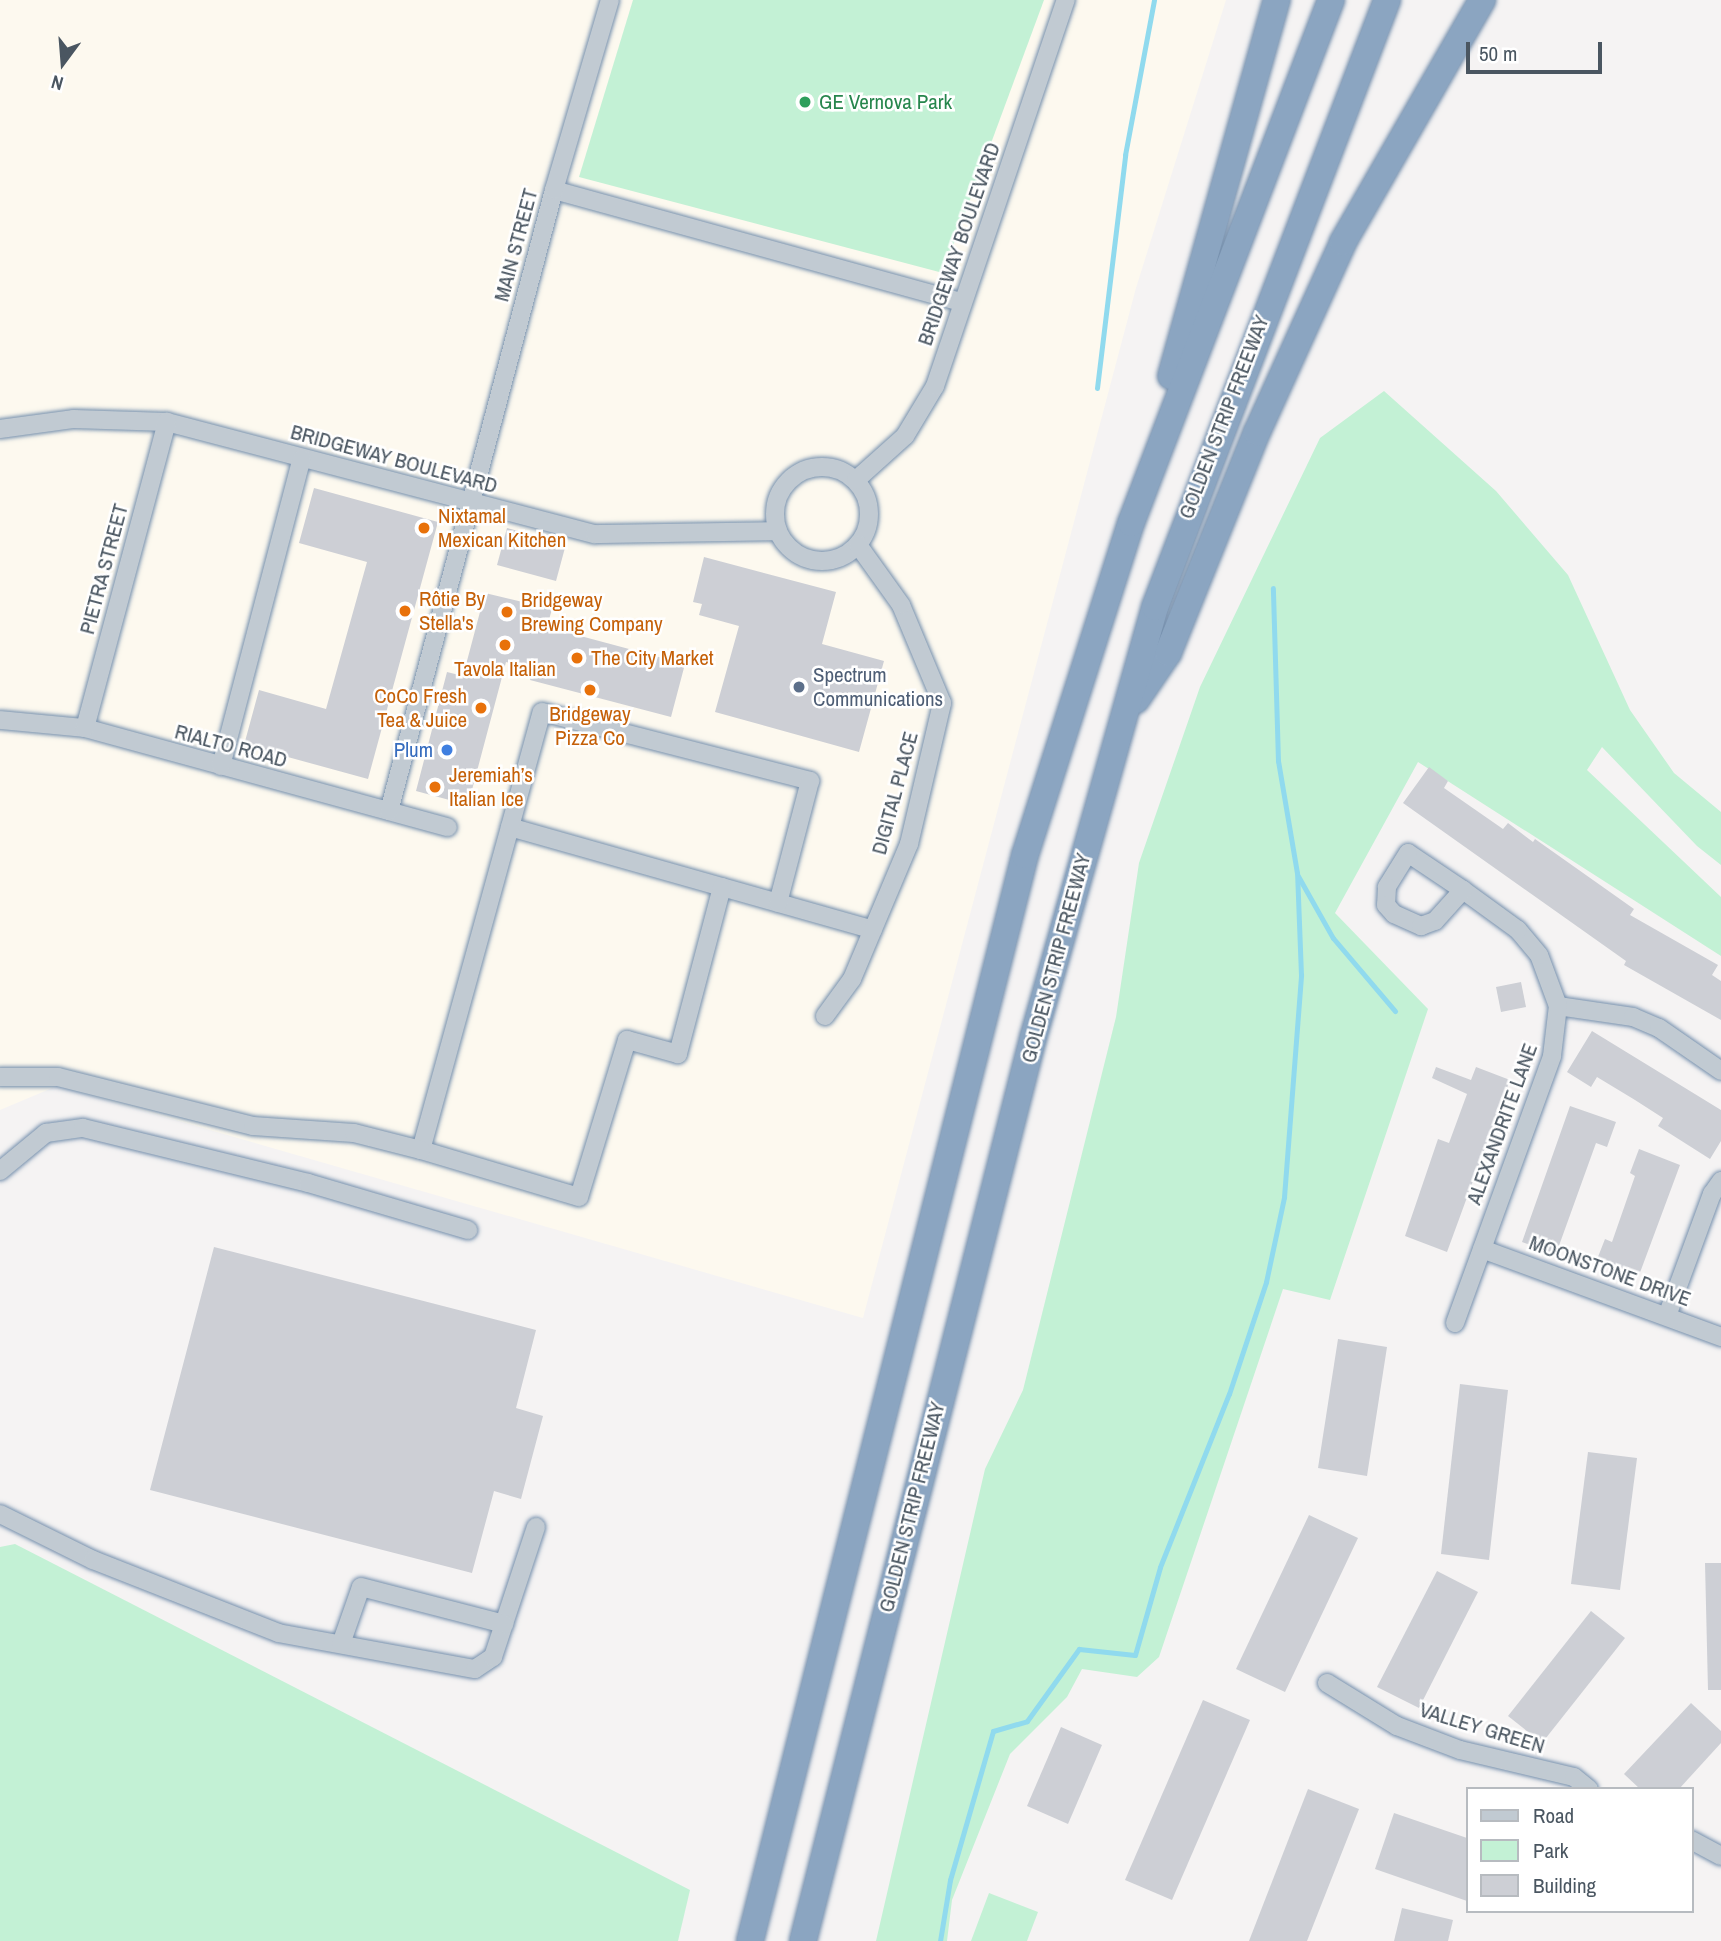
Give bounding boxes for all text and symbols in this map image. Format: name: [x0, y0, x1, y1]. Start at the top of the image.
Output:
north arrow: [28, 28, 98, 98]
scale bar: [1469, 28, 1606, 72]
text: 50 m: [1479, 39, 1517, 68]
text: N: [48, 69, 66, 97]
place label: GE Vernova Park: [819, 89, 952, 115]
marker: GE Vernova Park: [797, 94, 813, 110]
street label: BRIDGEWAY BOULEVARD: [912, 139, 1006, 349]
street label: MAIN STREET: [489, 186, 543, 304]
street label: GOLDEN STRIP FREEWAY: [1173, 312, 1275, 522]
street label: BRIDGEWAY BOULEVARD: [288, 419, 500, 499]
street label: PIETRA STREET: [74, 501, 134, 637]
place label: Nixtamal Mexican Kitchen: [438, 503, 566, 553]
marker: Nixtamal Mexican Kitchen: [416, 520, 432, 536]
place label: Rôtie By Stella's: [419, 586, 485, 636]
place label: Bridgeway Brewing Company: [521, 587, 663, 637]
marker: Rôtie By Stella's: [397, 603, 413, 619]
marker: Bridgeway Brewing Company: [499, 604, 515, 620]
marker: Tavola Italian: [497, 637, 513, 653]
place label: The City Market: [591, 645, 713, 671]
marker: The City Market: [569, 650, 585, 666]
place label: Tavola Italian: [454, 656, 556, 682]
place label: Spectrum Communications: [813, 662, 943, 712]
marker: Spectrum Communications: [791, 679, 807, 695]
marker: Bridgeway Pizza Co: [582, 682, 598, 698]
place label: CoCo Fresh Tea & Juice: [374, 683, 467, 733]
marker: CoCo Fresh Tea & Juice: [473, 700, 489, 716]
place label: Bridgeway Pizza Co: [549, 701, 631, 751]
street label: RIALTO ROAD: [172, 719, 290, 773]
street label: DIGITAL PLACE: [866, 728, 924, 858]
place label: Plum: [394, 737, 433, 763]
marker: Plum: [439, 742, 455, 758]
place label: Jeremiah’s Italian Ice: [449, 762, 533, 812]
marker: Jeremiah’s Italian Ice: [427, 779, 443, 795]
street label: GOLDEN STRIP FREEWAY: [1016, 850, 1096, 1066]
street label: ALEXANDRITE LANE: [1461, 1040, 1543, 1208]
street label: MOONSTONE DRIVE: [1526, 1230, 1694, 1312]
street label: GOLDEN STRIP FREEWAY: [874, 1399, 950, 1615]
street label: VALLEY GREEN: [1416, 1697, 1548, 1759]
legend: [1466, 1787, 1693, 1913]
text: Road: [1533, 1801, 1574, 1830]
text: Park: [1533, 1836, 1568, 1865]
text: Building: [1533, 1871, 1596, 1900]

